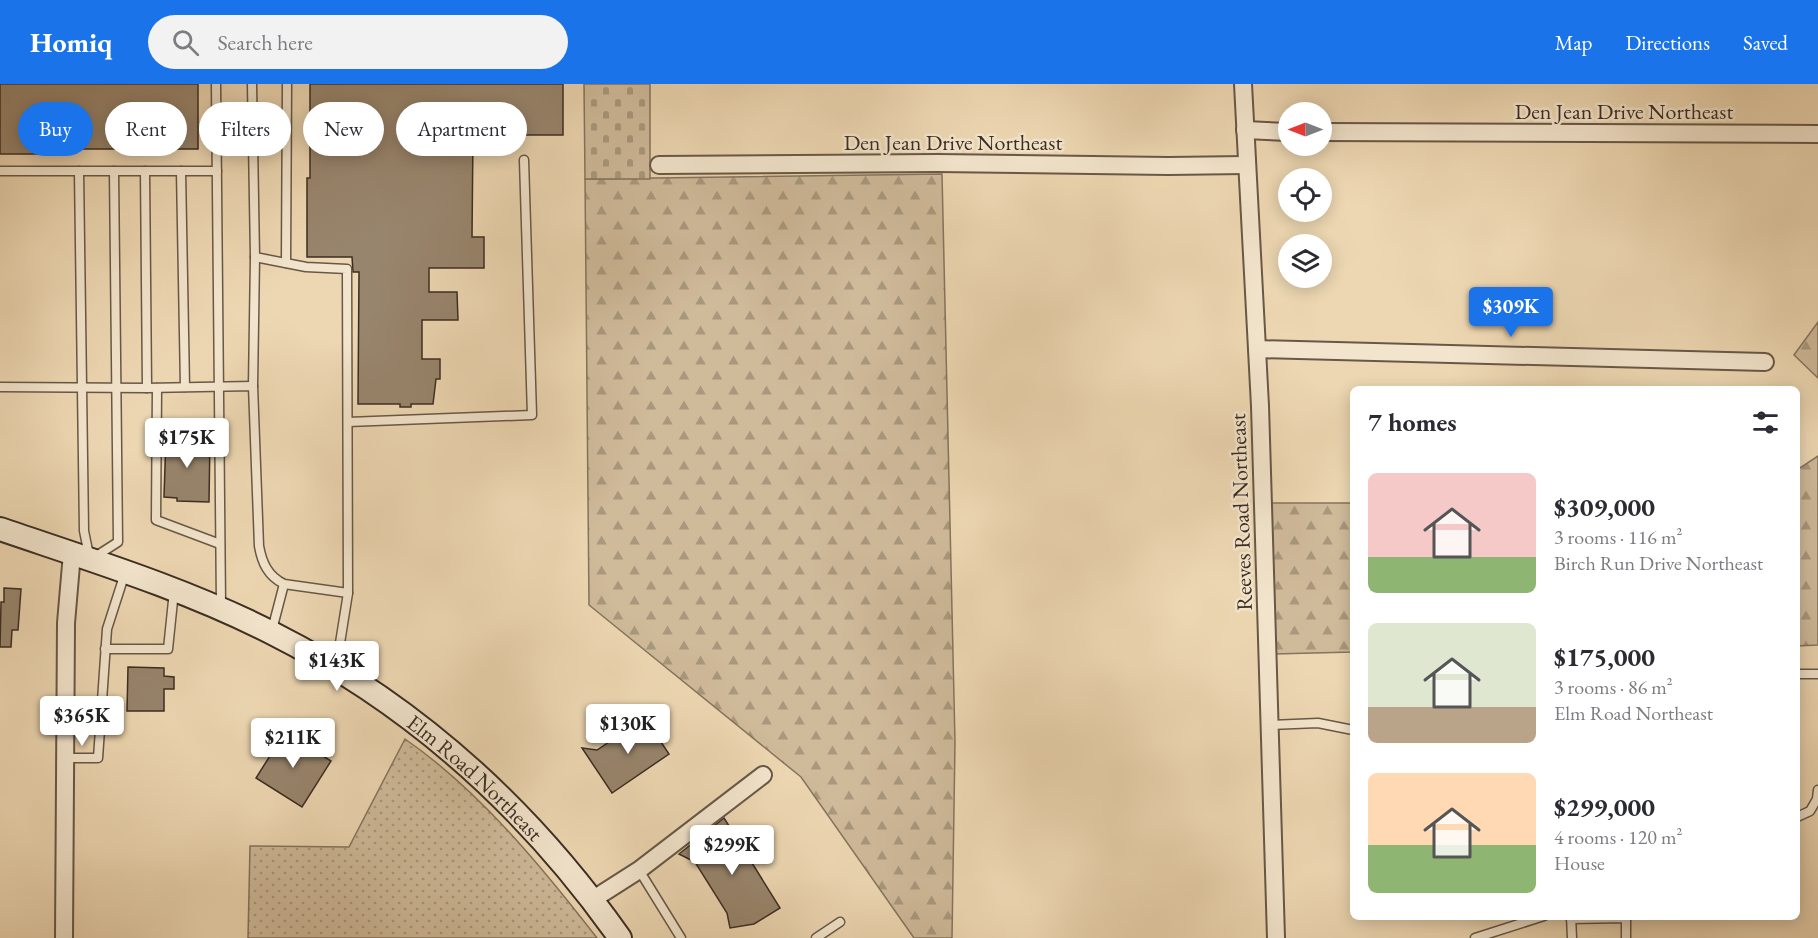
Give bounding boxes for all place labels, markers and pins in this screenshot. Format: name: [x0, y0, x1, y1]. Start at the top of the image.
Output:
pin: $309K: [1469, 287, 1553, 338]
pin: $175K: [145, 418, 229, 469]
pin: $143K: [295, 641, 379, 692]
pin: $365K: [40, 696, 124, 747]
pin: $130K: [586, 704, 670, 755]
pin: $211K: [251, 718, 335, 769]
pin: $299K: [690, 825, 774, 876]

